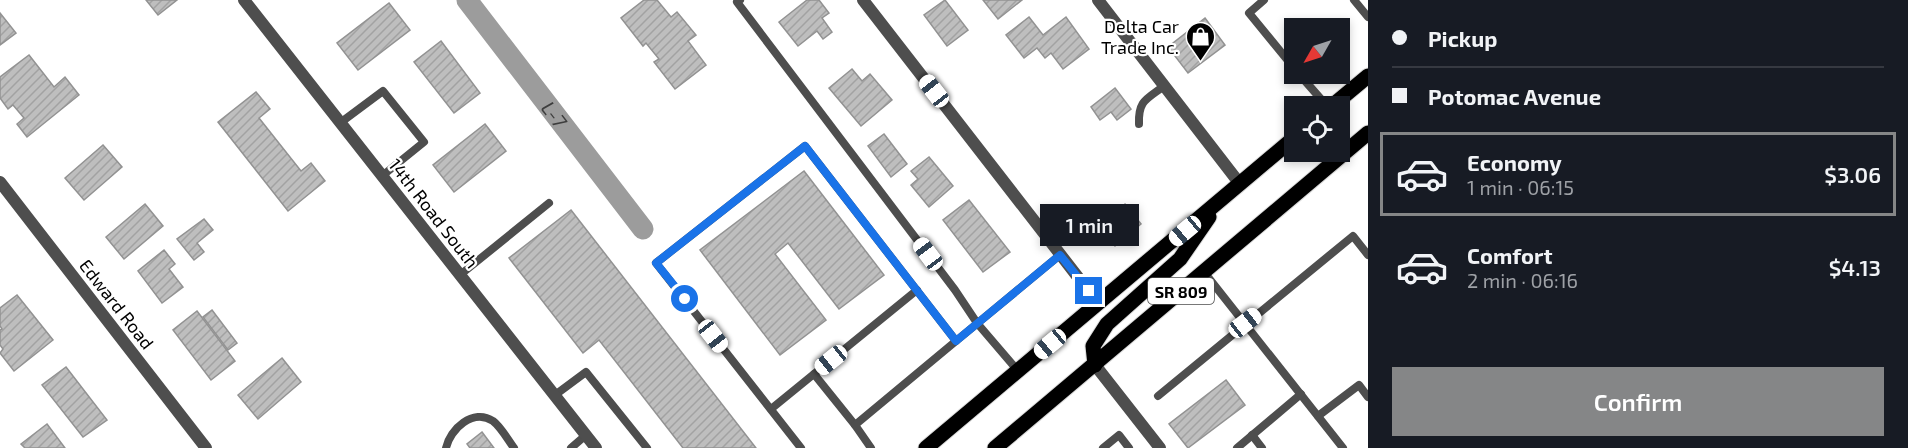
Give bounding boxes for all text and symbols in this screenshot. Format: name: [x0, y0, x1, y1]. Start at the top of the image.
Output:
place label: Delta Car Trade Inc.: [1101, 15, 1179, 58]
north arrow: [1284, 18, 1350, 84]
map controls: [1284, 18, 1350, 162]
shop icon: Delta Car Trade Inc.: [1184, 20, 1216, 62]
text: Pickup: [1428, 25, 1497, 51]
car: [916, 71, 952, 111]
text: Potomac Avenue: [1428, 83, 1601, 109]
water label: L-7: [537, 96, 573, 133]
button: locate: [1284, 96, 1350, 162]
icon: car: [1395, 147, 1449, 201]
text: Economy: [1467, 149, 1562, 175]
street label: 14th Road South: [384, 154, 484, 272]
text: $3.06: [1824, 161, 1881, 187]
text: 1 min · 06:15: [1467, 175, 1574, 199]
callout: 1 min: [1040, 204, 1138, 246]
text: 1 min: [1066, 213, 1113, 237]
car: [1165, 213, 1205, 249]
car: [910, 234, 946, 274]
icon: car: [1395, 240, 1449, 294]
text: Comfort: [1467, 242, 1552, 268]
text: $4.13: [1829, 254, 1881, 280]
street label: Edward Road: [75, 255, 159, 353]
text: 2 min · 06:16: [1467, 268, 1578, 292]
route end: [1075, 277, 1102, 304]
road number: SR 809: [1148, 278, 1214, 304]
route start: [671, 285, 698, 312]
car: [1225, 305, 1265, 341]
car: [695, 316, 731, 356]
car: [1030, 326, 1070, 362]
car: [811, 342, 851, 378]
button: Confirm: [1392, 367, 1884, 436]

